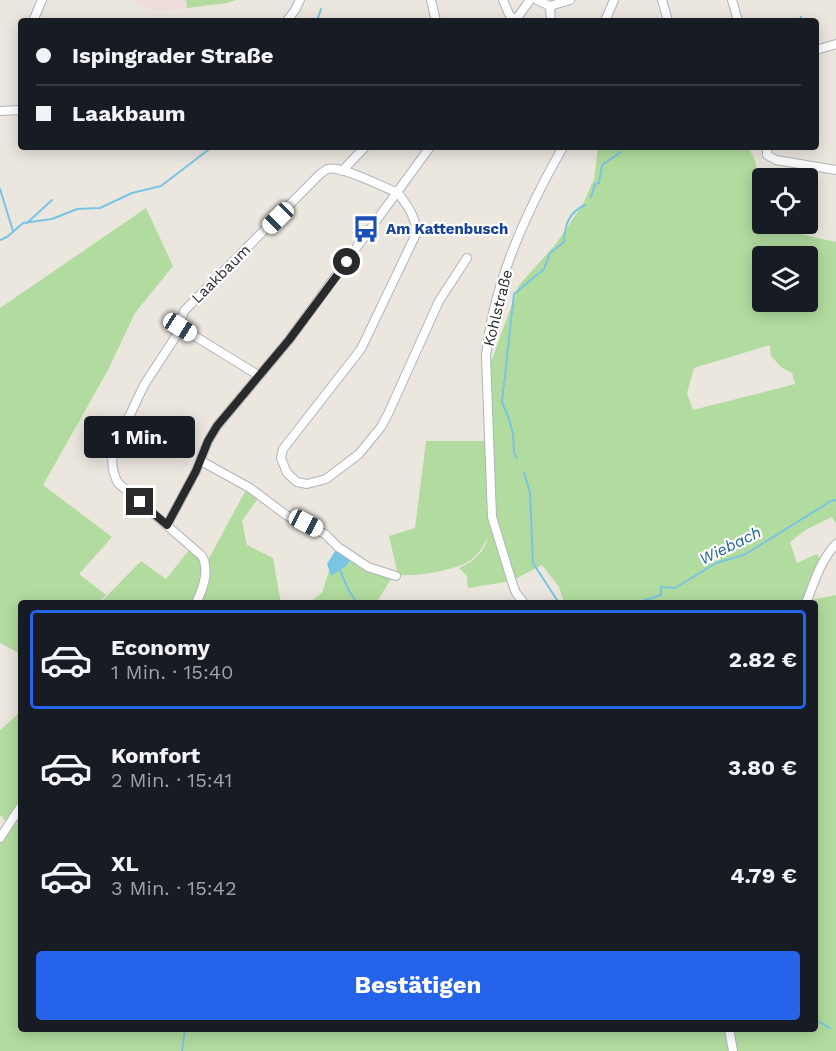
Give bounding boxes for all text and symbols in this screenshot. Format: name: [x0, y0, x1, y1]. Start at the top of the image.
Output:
text: Ispingrader Straße: [72, 43, 274, 68]
text: Laakbaum: [72, 101, 186, 126]
map controls: [752, 168, 818, 312]
button: locate: [752, 168, 818, 234]
car: [259, 199, 297, 237]
bus stop icon: Am Kattenbusch: [351, 214, 381, 244]
place label: Am Kattenbusch: [386, 220, 508, 238]
street label: Laakbaum: [188, 241, 254, 307]
button: layers: [752, 246, 818, 312]
route start: [333, 248, 360, 275]
street label: Kohlstraße: [480, 268, 516, 348]
car: [160, 310, 200, 344]
callout: 1 Min.: [84, 415, 195, 457]
text: 1 Min.: [111, 425, 168, 449]
route end: [126, 488, 153, 515]
car: [286, 507, 326, 539]
water label: Wiebach: [696, 522, 764, 569]
icon: car: [39, 633, 93, 687]
text: Economy: [111, 635, 210, 660]
text: 2.82 €: [729, 647, 797, 672]
text: 1 Min. · 15:40: [111, 660, 234, 684]
icon: car: [39, 741, 93, 795]
text: Komfort: [111, 743, 200, 768]
text: 3.80 €: [728, 755, 797, 780]
text: 2 Min. · 15:41: [111, 768, 232, 792]
icon: car: [39, 849, 93, 903]
text: XL: [111, 851, 139, 876]
text: 4.79 €: [730, 863, 797, 888]
text: 3 Min. · 15:42: [111, 876, 237, 900]
button: Bestätigen: [36, 951, 800, 1020]

